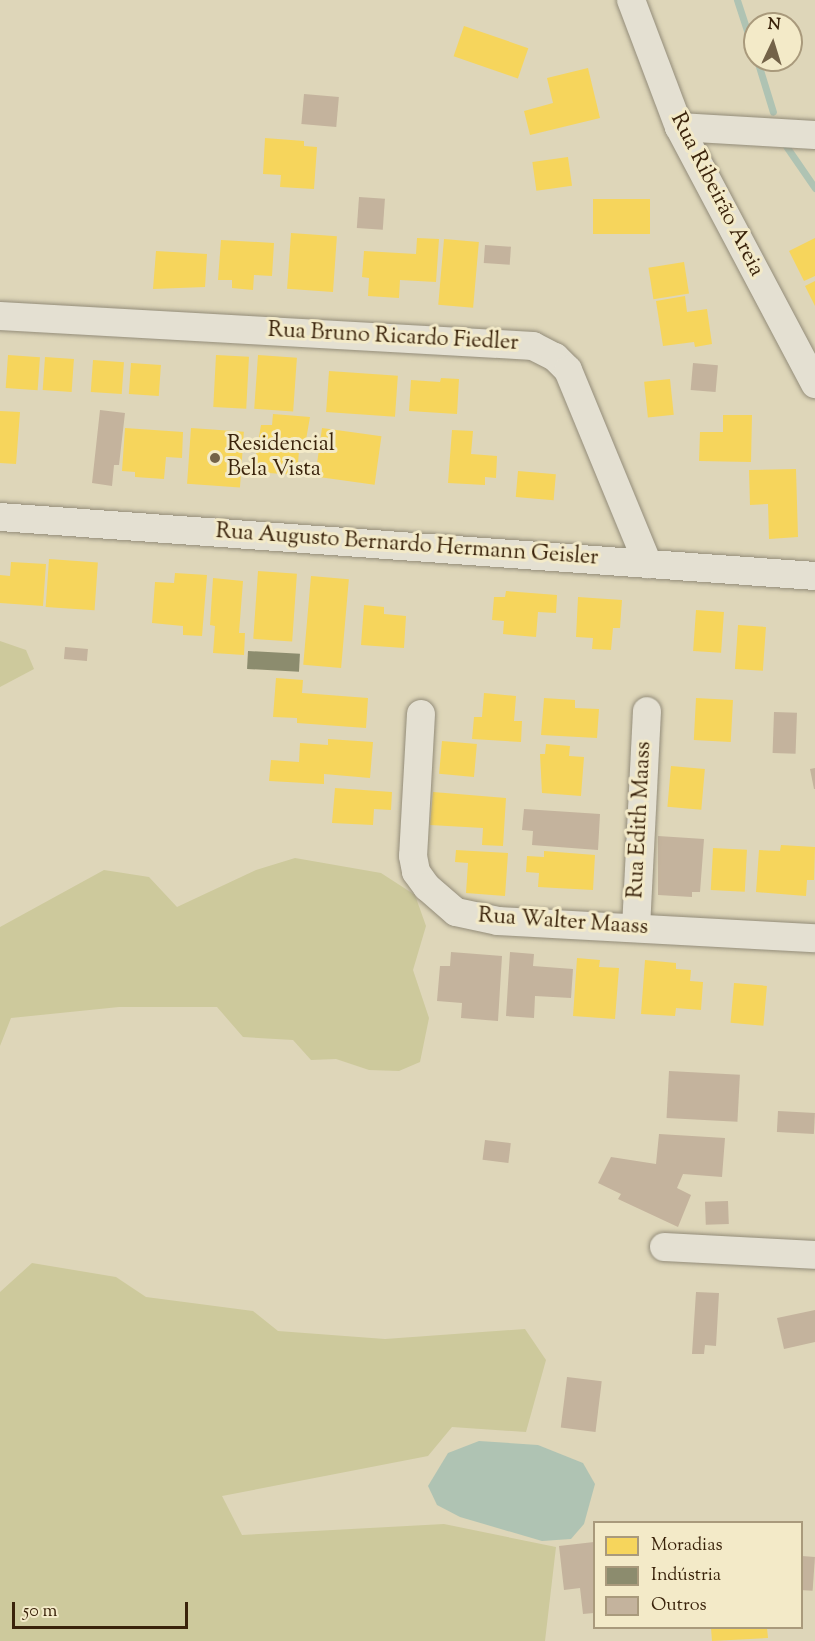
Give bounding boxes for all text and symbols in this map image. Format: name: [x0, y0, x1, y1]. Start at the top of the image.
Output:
north arrow: [743, 12, 803, 72]
text: N: [767, 14, 781, 37]
street label: Rua Ribeirão Areia: [663, 109, 769, 281]
street label: Rua Bruno Ricardo Fiedler: [267, 318, 519, 358]
place label: Residencial Bela Vista: [227, 432, 335, 484]
marker: Residencial Bela Vista: [208, 451, 222, 465]
street label: Rua Augusto Bernardo Hermann Geisler: [215, 519, 599, 573]
street label: Rua Edith Maass: [624, 741, 658, 899]
street label: Rua Walter Maass: [477, 904, 649, 942]
legend: [593, 1521, 803, 1629]
text: Moradias: [651, 1533, 723, 1559]
text: Indústria: [651, 1563, 721, 1589]
scale bar: [15, 1590, 190, 1628]
text: Outros: [651, 1593, 707, 1619]
text: 50 m: [23, 1599, 57, 1625]

